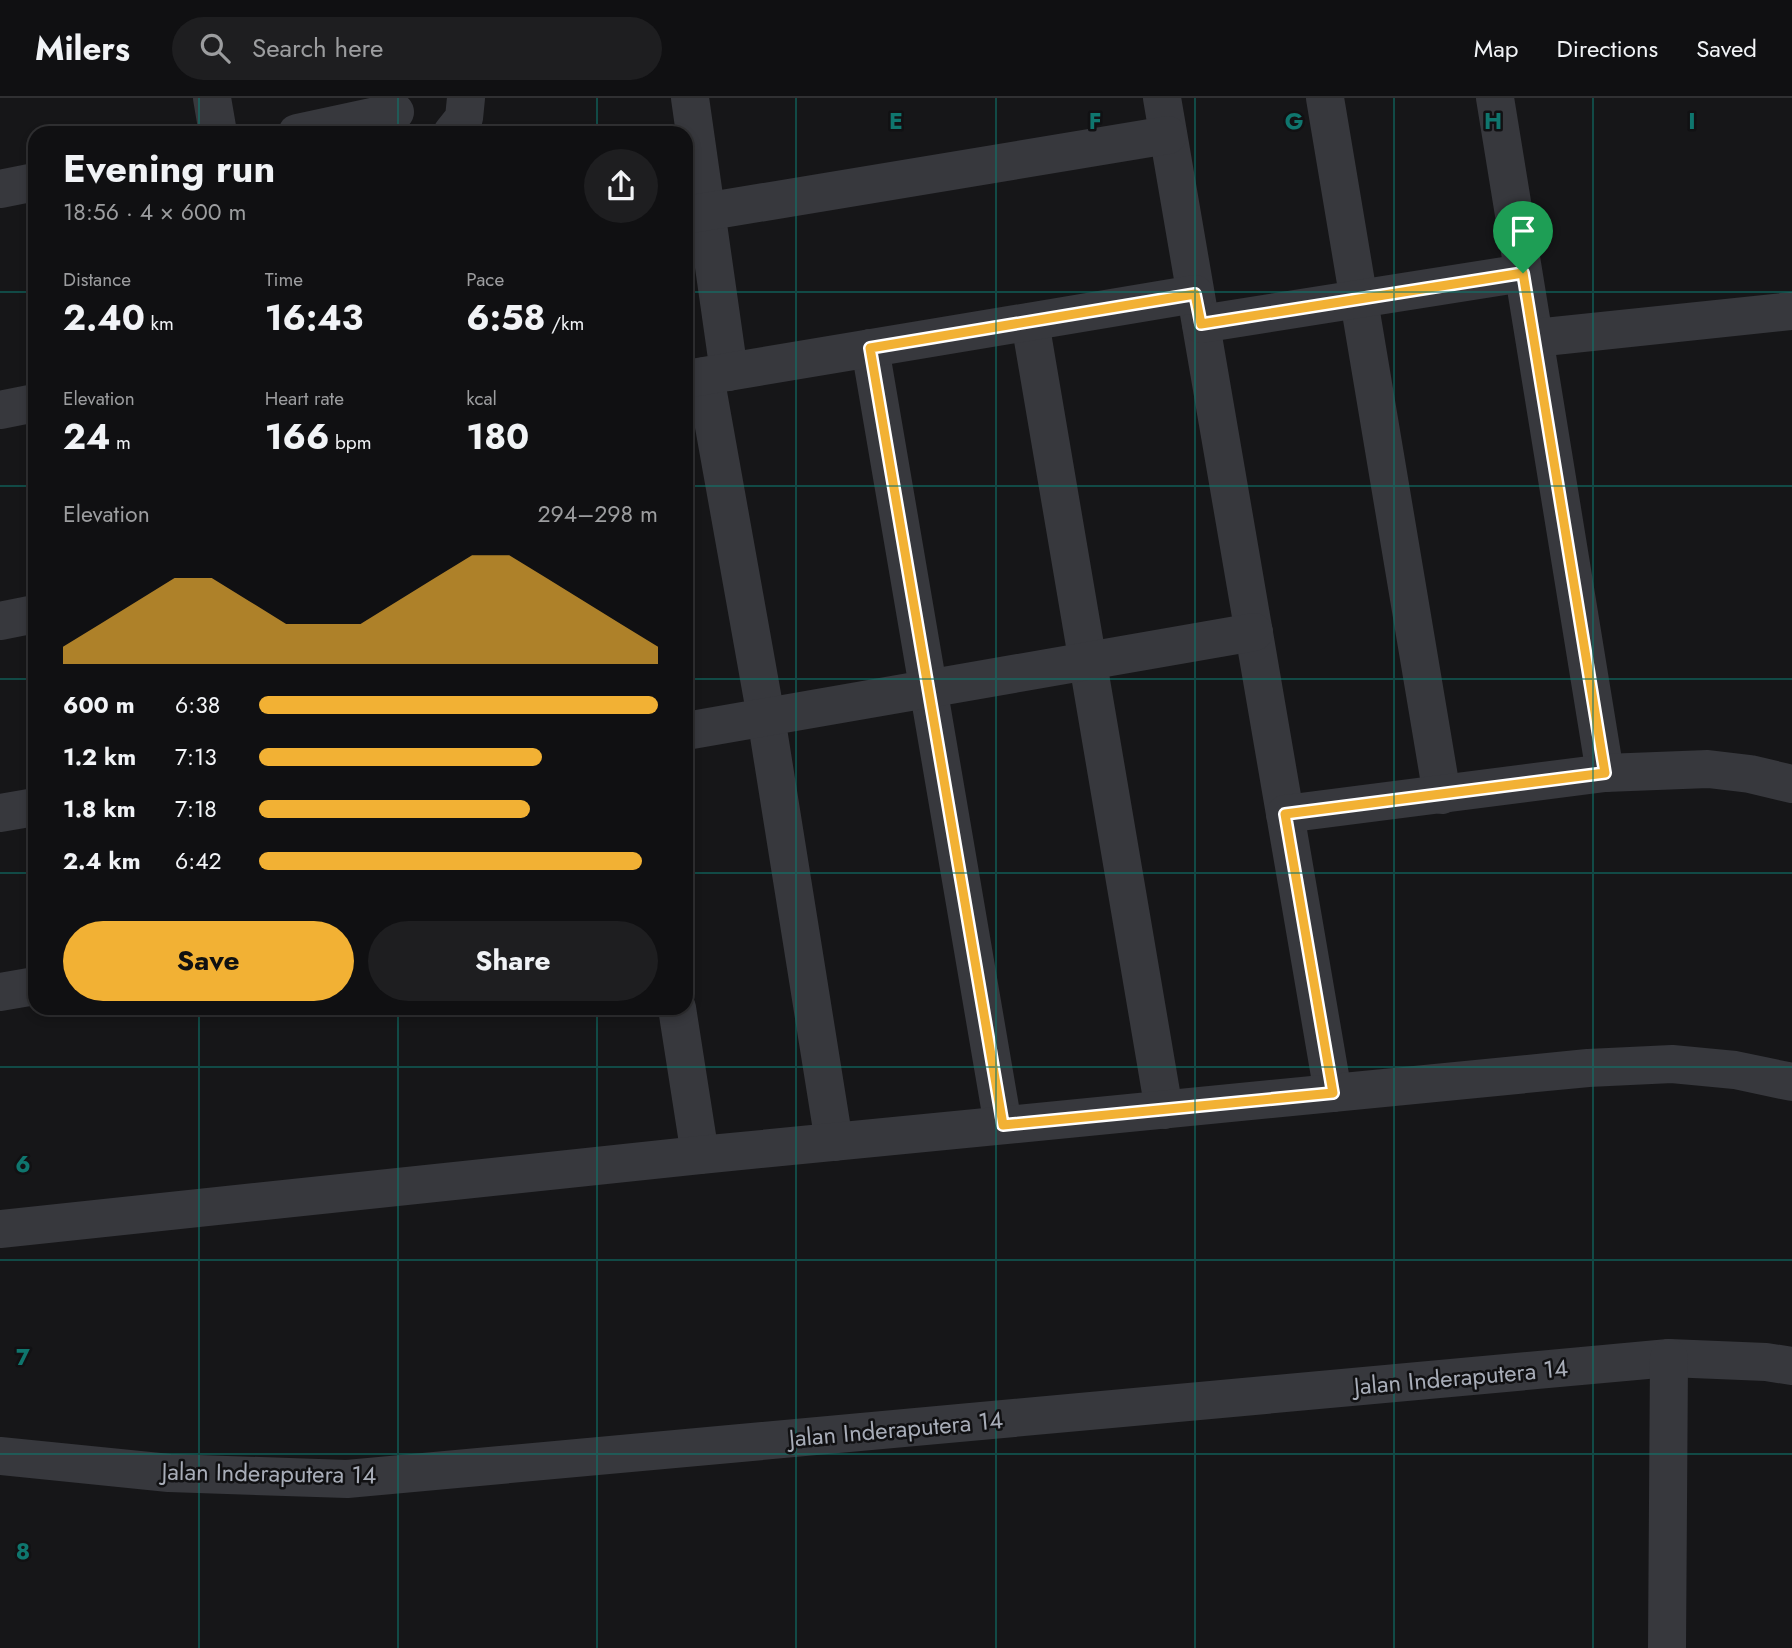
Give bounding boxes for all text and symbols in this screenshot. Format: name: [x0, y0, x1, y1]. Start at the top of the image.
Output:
search box: [172, 17, 662, 80]
text: Milers: [35, 25, 130, 72]
icon: search: [196, 29, 234, 67]
text: Search here: [252, 29, 383, 67]
text: Map: [1474, 31, 1519, 66]
text: Directions: [1557, 31, 1658, 66]
text: Saved: [1696, 31, 1757, 66]
text: E: [889, 104, 903, 138]
text: F: [1089, 104, 1101, 138]
text: G: [1285, 104, 1303, 138]
text: H: [1484, 104, 1502, 138]
text: I: [1688, 104, 1696, 138]
text: Evening run: [63, 141, 275, 196]
button: share: [584, 149, 658, 223]
text: 18:56 · 4 × 600 m: [63, 195, 246, 229]
pin: [1493, 201, 1553, 273]
icon: arrive: [1504, 212, 1542, 250]
text: Distance: [63, 266, 131, 293]
text: Time: [265, 266, 303, 293]
text: Pace: [466, 266, 504, 293]
text: 2.40: [63, 293, 145, 343]
text: 16:43: [265, 293, 363, 343]
text: 6:58: [466, 293, 546, 343]
text: km: [145, 310, 174, 337]
text: /km: [546, 310, 584, 337]
text: Elevation: [63, 385, 135, 412]
text: Heart rate: [265, 385, 344, 412]
text: kcal: [466, 385, 497, 412]
text: 24: [63, 412, 110, 462]
text: 166: [265, 412, 329, 462]
text: 180: [466, 412, 529, 462]
text: m: [110, 429, 131, 456]
text: bpm: [329, 429, 372, 456]
text: Elevation: [63, 497, 150, 531]
text: 294–298 m: [538, 497, 658, 531]
text: 600 m: [63, 688, 135, 722]
text: 6:38: [175, 688, 220, 722]
text: 1.2 km: [63, 740, 136, 774]
text: 7:13: [175, 740, 217, 774]
text: 1.8 km: [63, 792, 136, 826]
text: 7:18: [175, 792, 217, 826]
text: 2.4 km: [63, 844, 141, 878]
text: 6:42: [175, 844, 222, 878]
button: Save: [63, 921, 354, 1001]
button: Share: [368, 921, 658, 1001]
text: 6: [15, 1147, 31, 1181]
text: 7: [16, 1340, 30, 1374]
street label: Jalan Inderaputera 14: [1350, 1350, 1569, 1404]
street label: Jalan Inderaputera 14: [785, 1402, 1004, 1456]
street label: Jalan Inderaputera 14: [158, 1454, 377, 1492]
text: 8: [16, 1534, 30, 1568]

